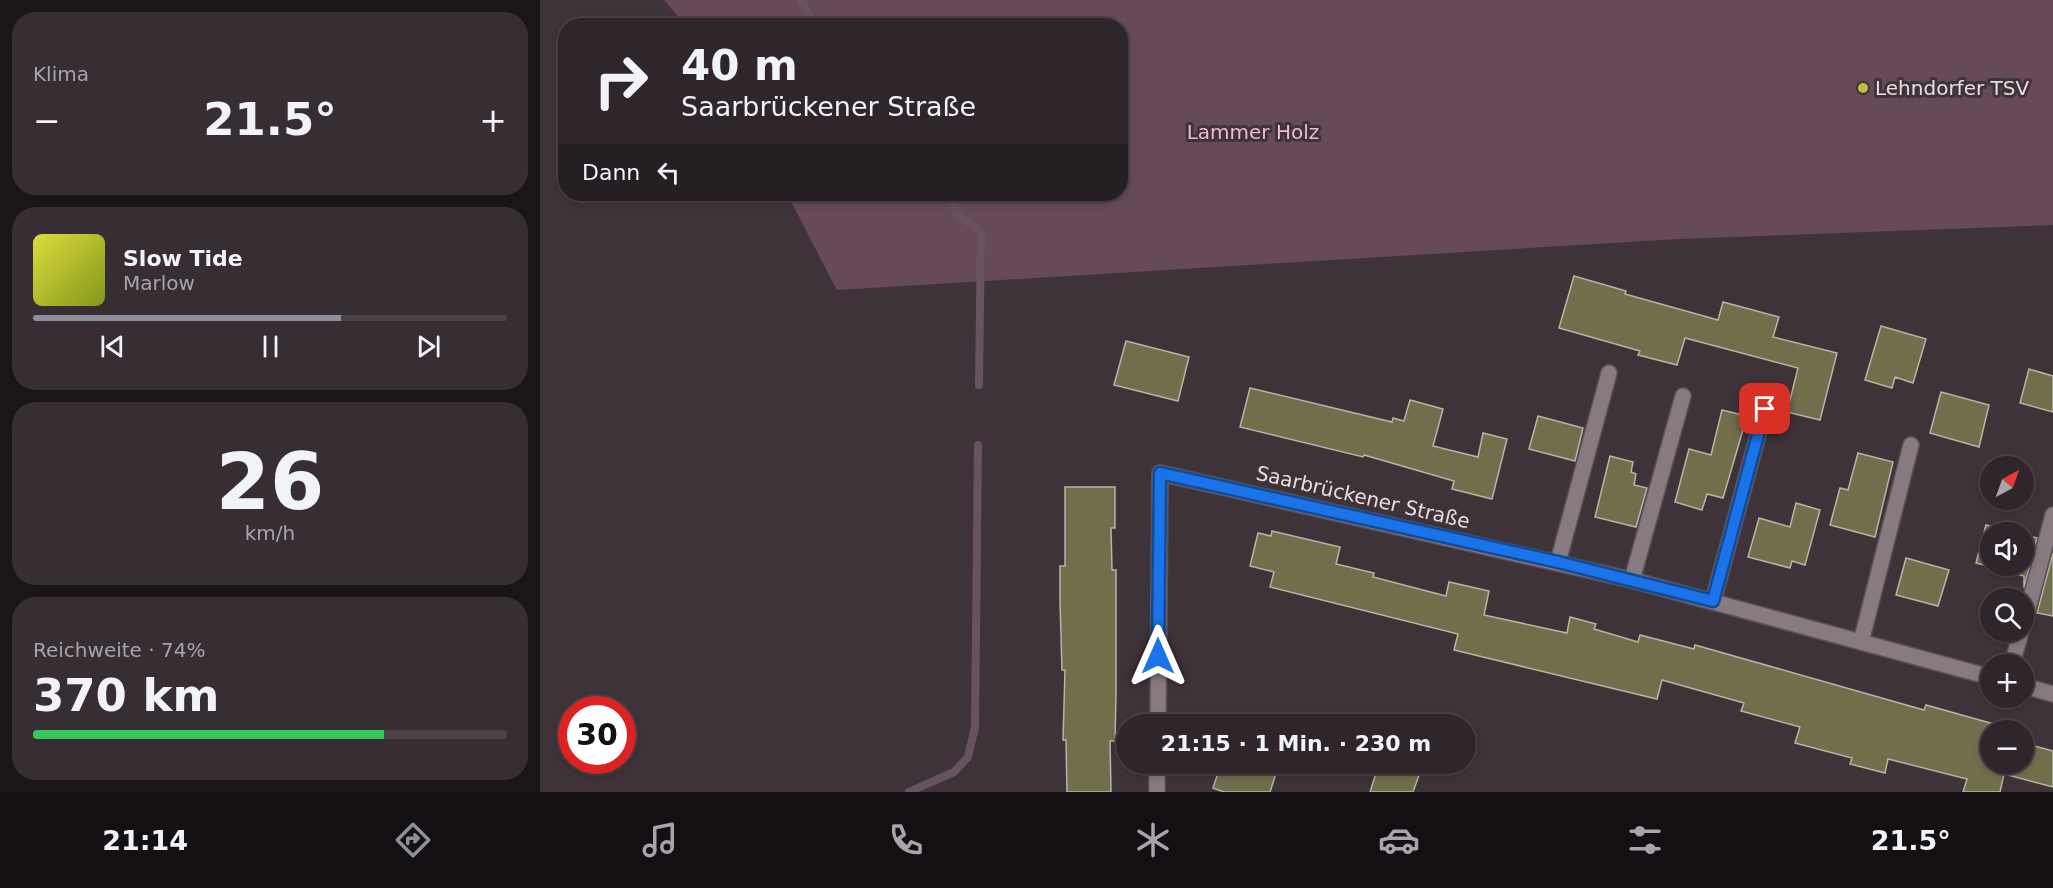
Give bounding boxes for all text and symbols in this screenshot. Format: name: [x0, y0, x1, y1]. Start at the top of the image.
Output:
text: 40 m: [681, 41, 798, 90]
icon: right: [582, 42, 660, 120]
text: Klima: [33, 62, 89, 86]
place label: Lehndorfer TSV: [1875, 76, 2029, 100]
marker: Lehndorfer TSV: [1856, 81, 1870, 95]
text: Saarbrückener Straße: [681, 91, 976, 122]
text: 21.5°: [203, 93, 337, 146]
text: −: [33, 101, 61, 140]
text: +: [479, 101, 507, 140]
park label: Lammer Holz: [1187, 120, 1319, 144]
icon: left: [652, 156, 685, 189]
text: Dann: [582, 160, 640, 185]
text: Slow Tide: [123, 246, 243, 271]
text: Marlow: [123, 271, 195, 295]
icon: previous: [96, 330, 129, 363]
icon: pause: [254, 330, 287, 363]
icon: next: [412, 330, 445, 363]
pin: [1739, 383, 1790, 434]
icon: arrive: [1748, 392, 1781, 425]
text: 26: [216, 437, 324, 527]
north arrow: [1980, 456, 2034, 510]
map controls: [1980, 456, 2034, 774]
street label: Saarbrückener Straße: [1254, 461, 1472, 533]
text: km/h: [245, 521, 295, 545]
button: sound: [1980, 522, 2034, 576]
button: search: [1980, 588, 2034, 642]
position arrow: [1126, 624, 1190, 688]
text: Reichweite · 74%: [33, 638, 205, 662]
button: +: [1980, 654, 2034, 708]
text: 370 km: [33, 669, 219, 722]
speed limit sign: 30: [558, 696, 636, 774]
button: −: [1980, 720, 2034, 774]
text: 21:15 · 1 Min. · 230 m: [1161, 731, 1431, 756]
icon: directions: [392, 819, 434, 861]
icon: music: [639, 819, 681, 861]
icon: phone: [885, 819, 927, 861]
icon: climate: [1132, 819, 1174, 861]
icon: car: [1378, 819, 1420, 861]
icon: filters: [1624, 819, 1666, 861]
text: 21:14: [102, 825, 188, 856]
text: 21.5°: [1871, 825, 1951, 856]

